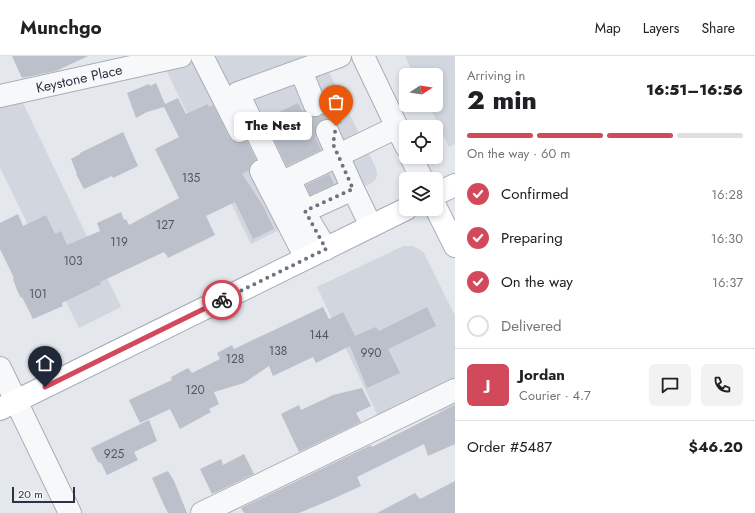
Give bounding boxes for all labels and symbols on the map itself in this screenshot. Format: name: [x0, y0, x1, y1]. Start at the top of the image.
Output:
street label: Keystone Place: [34, 59, 124, 98]
north arrow: [399, 68, 443, 112]
pin: [319, 85, 353, 126]
callout: The Nest: [234, 112, 312, 140]
house number: 135: [182, 169, 201, 187]
house number: 127: [156, 216, 175, 234]
house number: 119: [110, 233, 128, 251]
house number: 103: [63, 252, 83, 270]
courier: [202, 280, 242, 320]
house number: 101: [29, 285, 47, 303]
house number: 144: [309, 326, 329, 344]
house number: 138: [269, 342, 287, 360]
house number: 990: [360, 344, 382, 362]
pin: [28, 346, 62, 387]
house number: 128: [226, 350, 244, 368]
house number: 120: [185, 381, 205, 399]
house number: 925: [104, 445, 124, 463]
scale bar: [12, 485, 75, 504]

